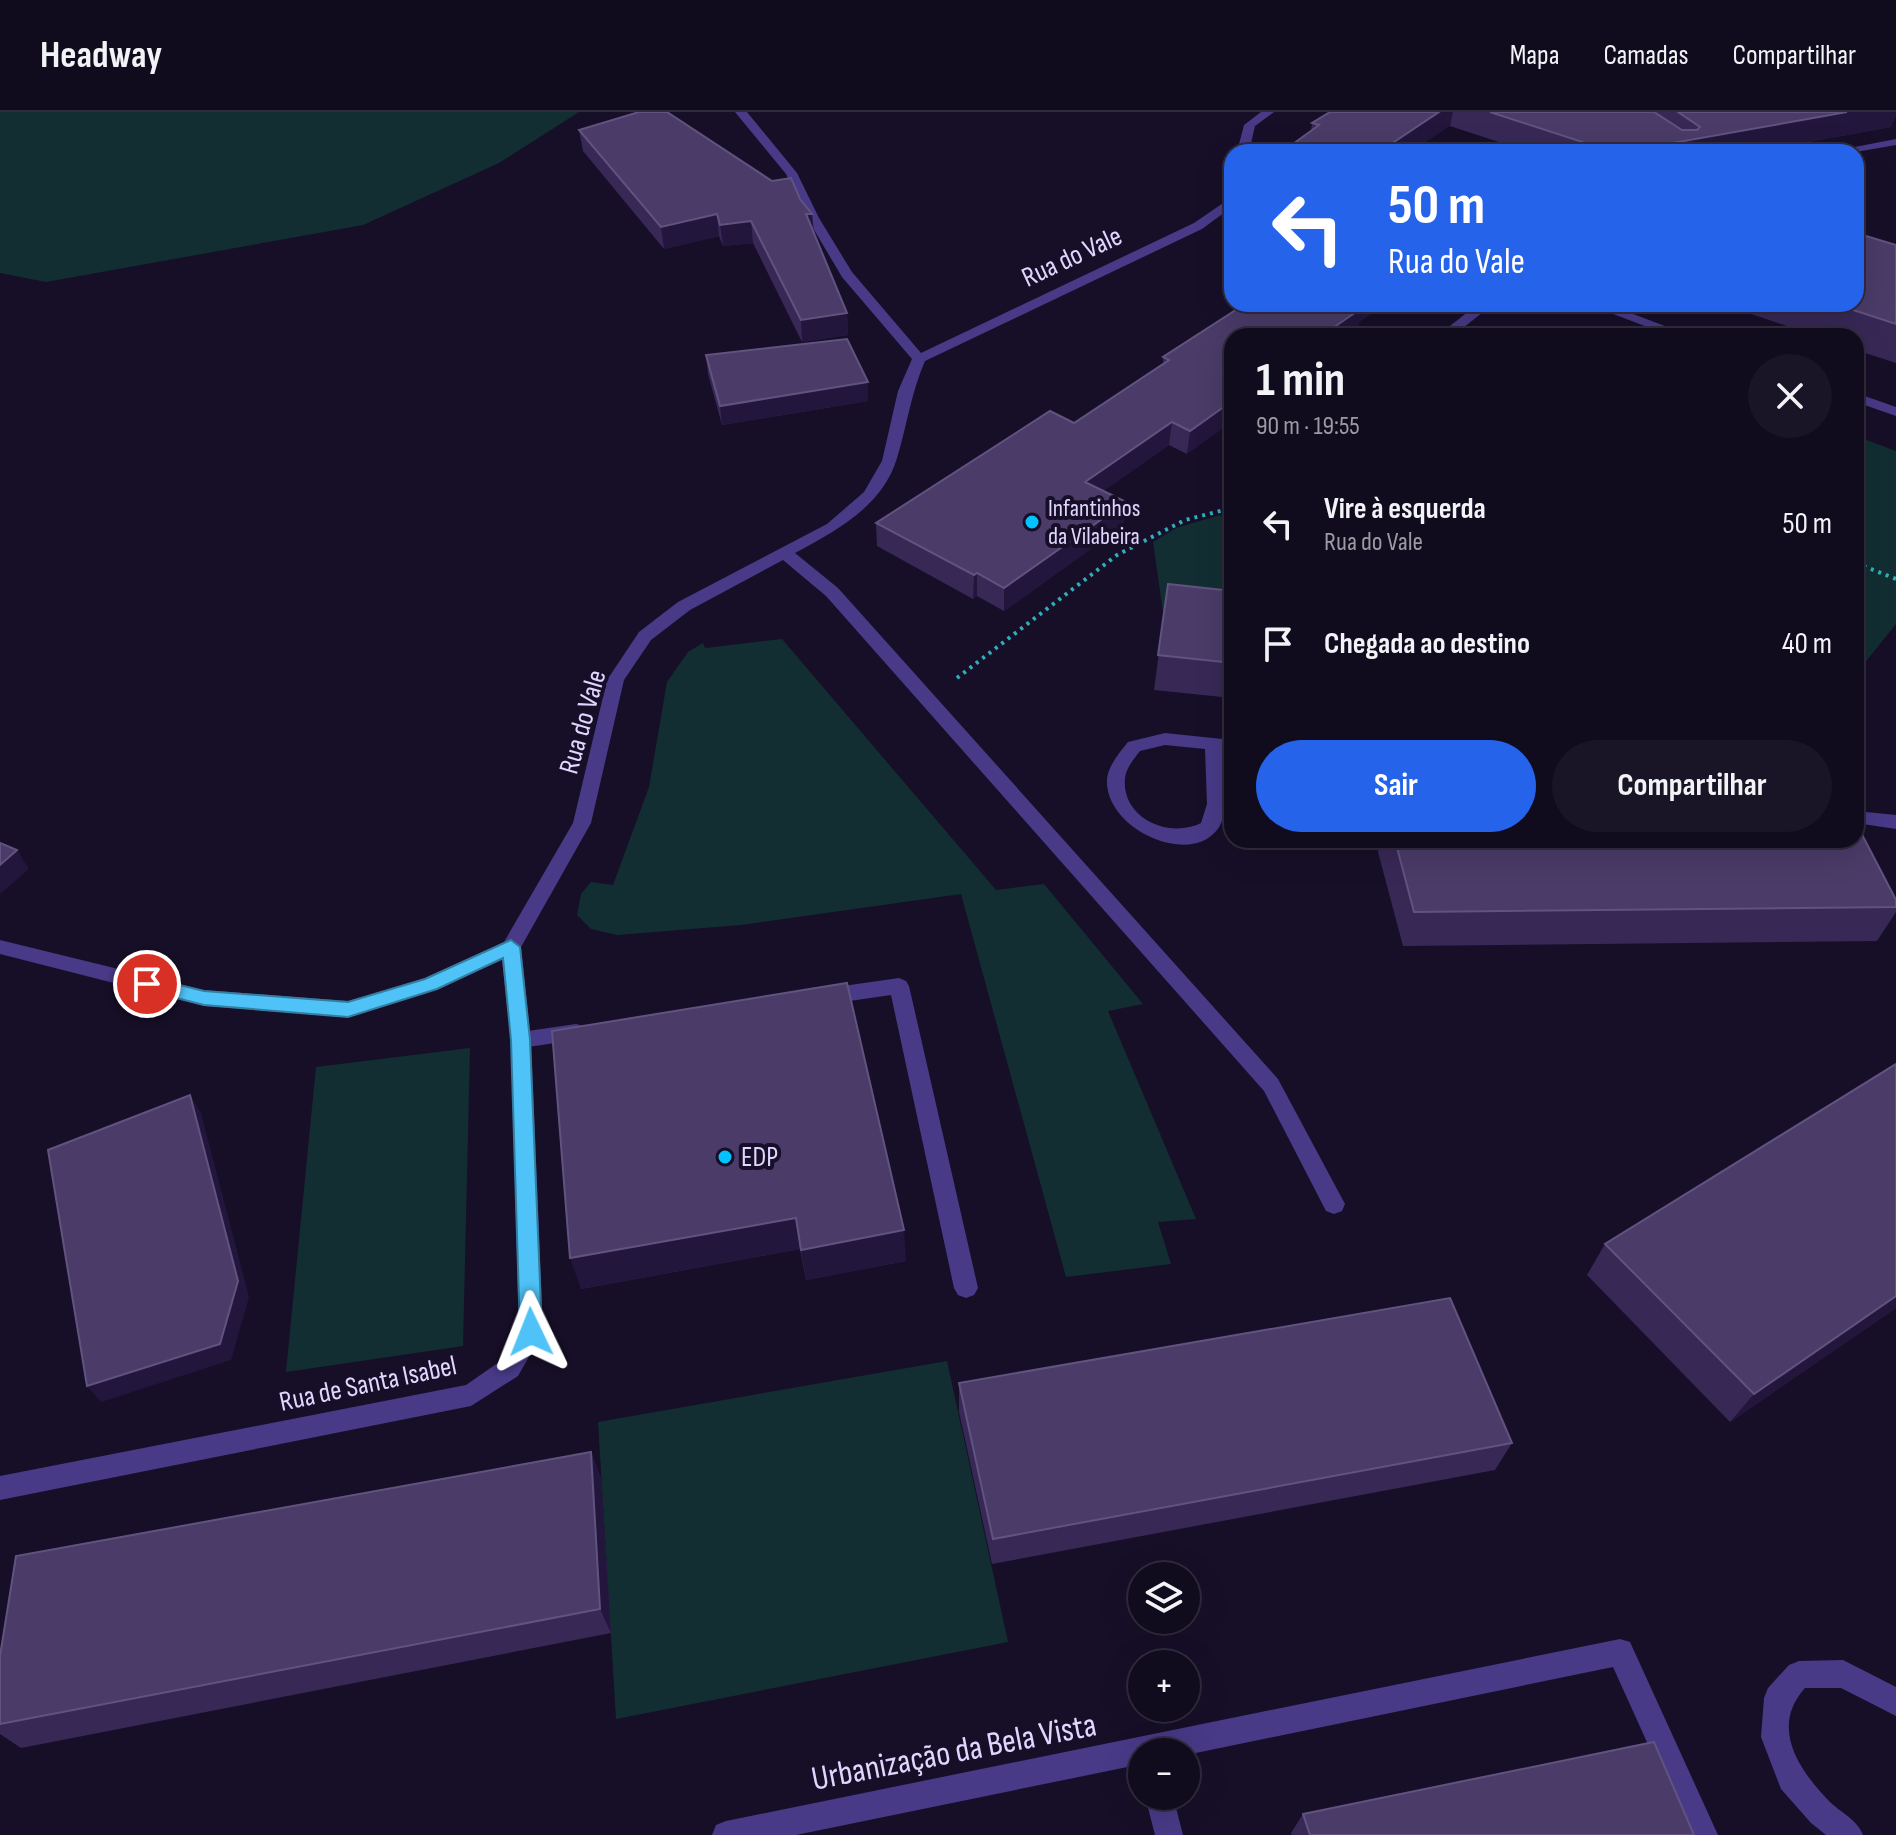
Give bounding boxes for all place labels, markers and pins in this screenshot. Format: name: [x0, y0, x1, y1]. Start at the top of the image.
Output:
place label: Infantinhos da Vilabeira: [1048, 494, 1140, 551]
marker: Infantinhos da Vilabeira: [1023, 513, 1041, 531]
pin: [113, 950, 181, 1018]
place label: EDP: [741, 1141, 778, 1174]
marker: EDP: [716, 1148, 734, 1166]

